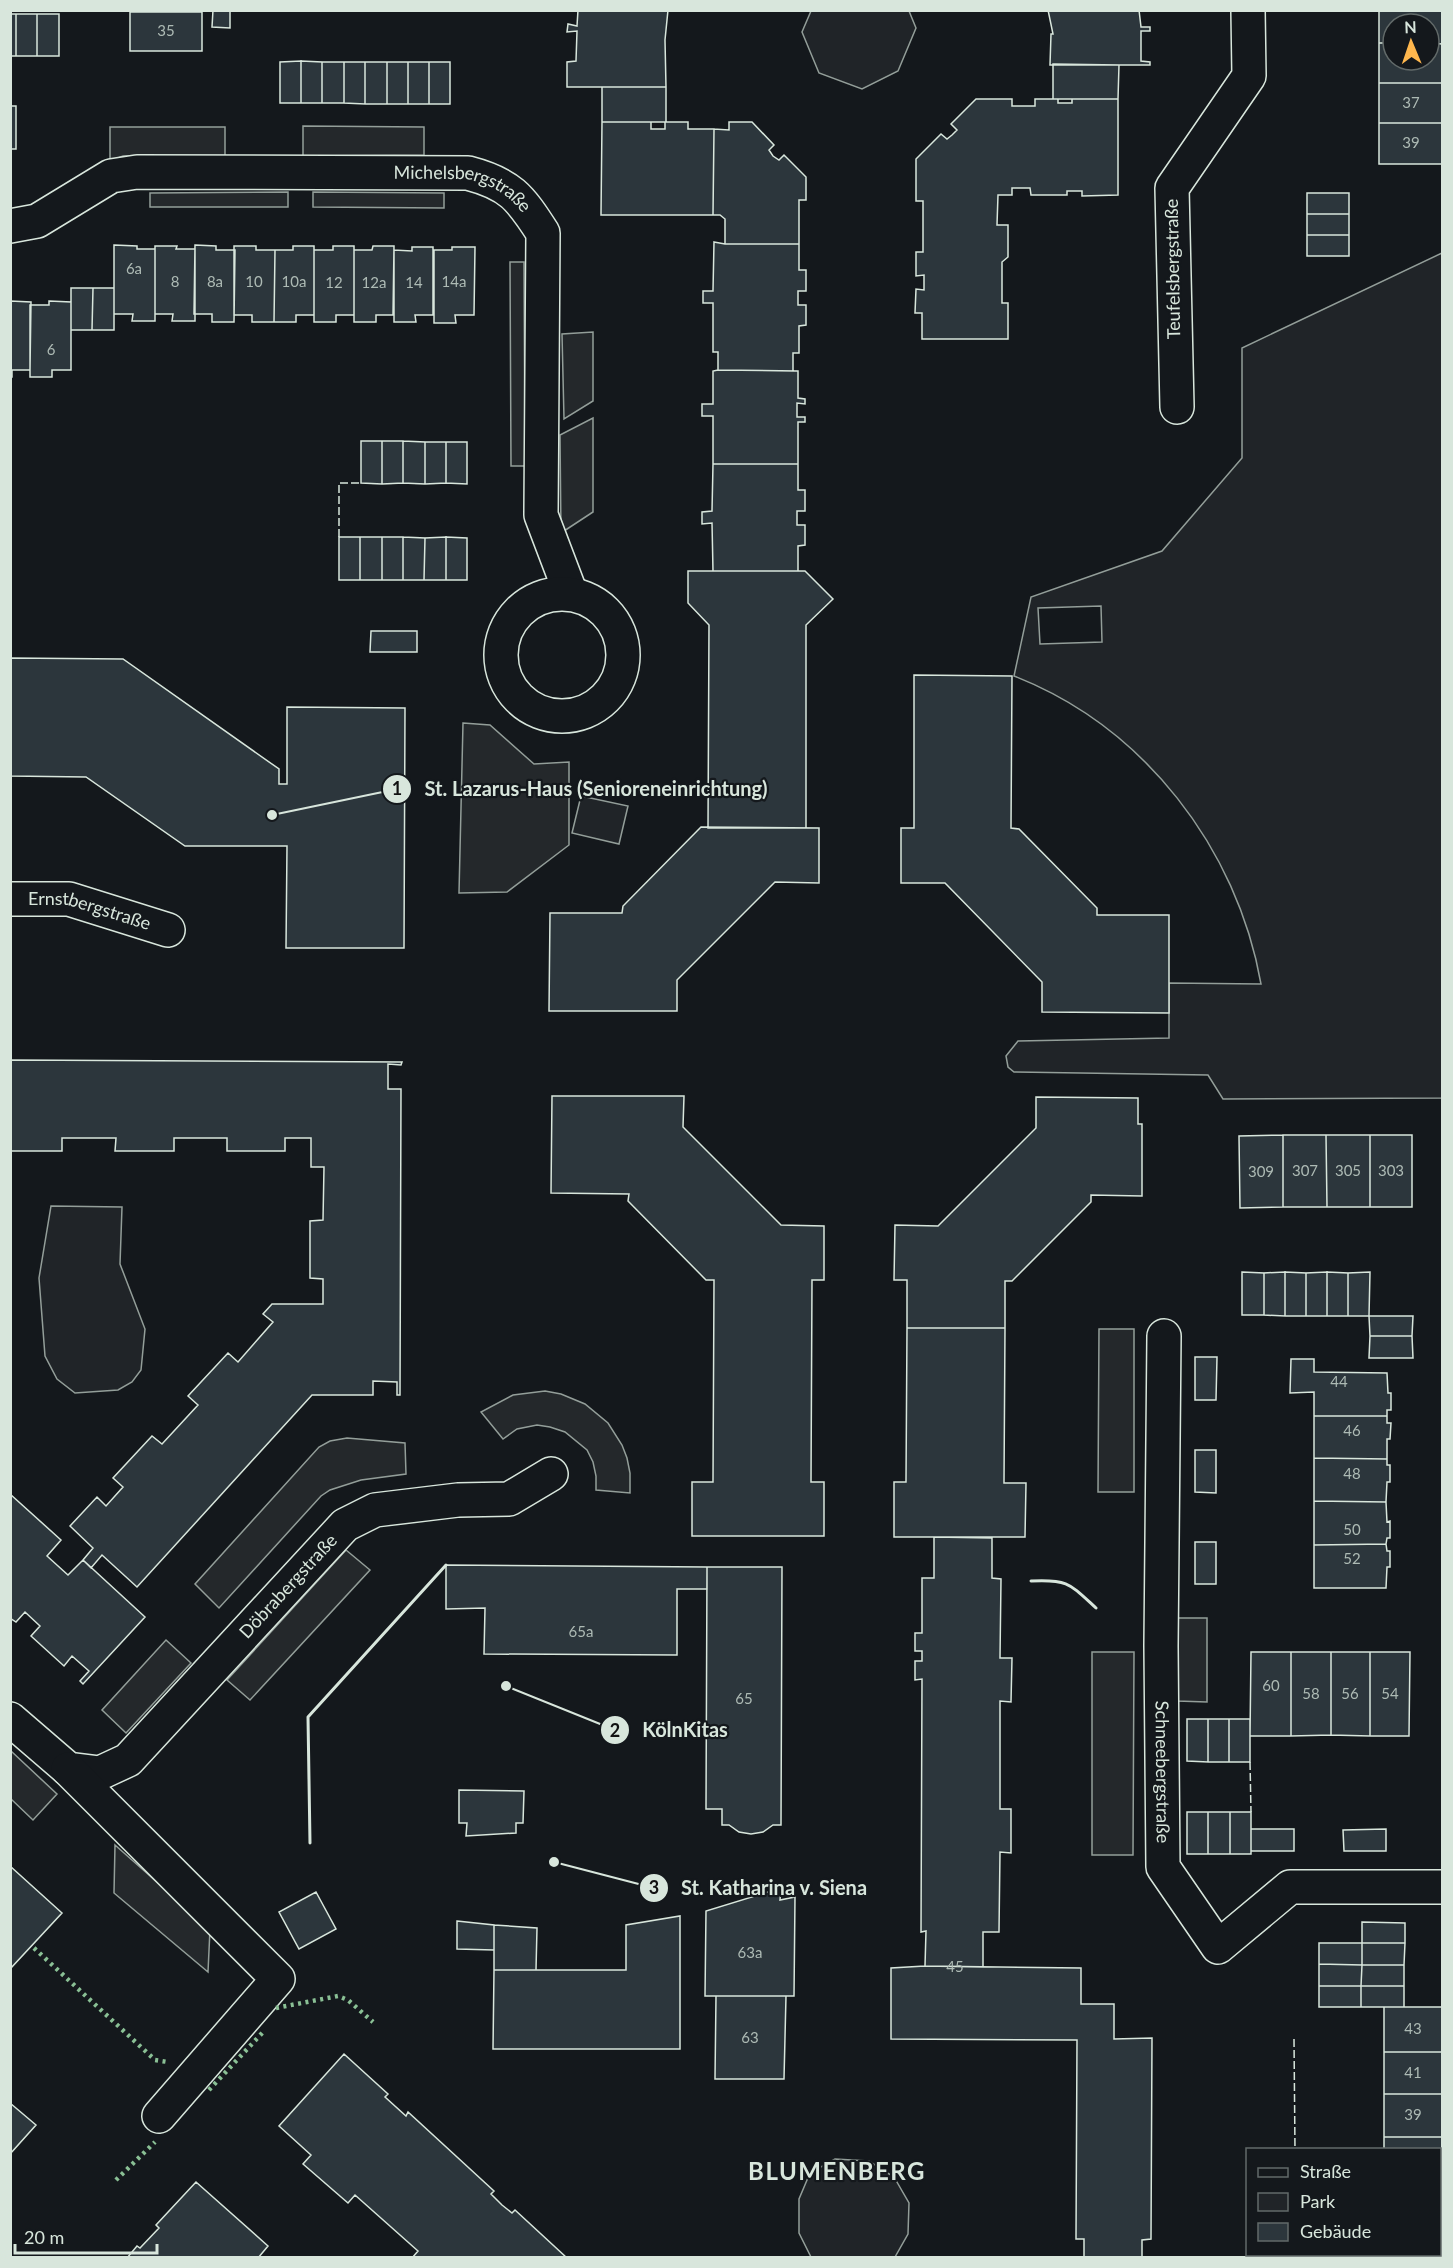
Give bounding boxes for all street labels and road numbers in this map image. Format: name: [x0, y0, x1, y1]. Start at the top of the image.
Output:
street label: Michelsbergstraße: [394, 161, 537, 216]
street label: Teufelsbergstraße: [1160, 199, 1184, 339]
street label: Ernstbergstraße: [28, 887, 154, 934]
street label: Döbrabergstraße: [234, 1529, 341, 1642]
street label: Schneebergstraße: [1151, 1701, 1175, 1843]

